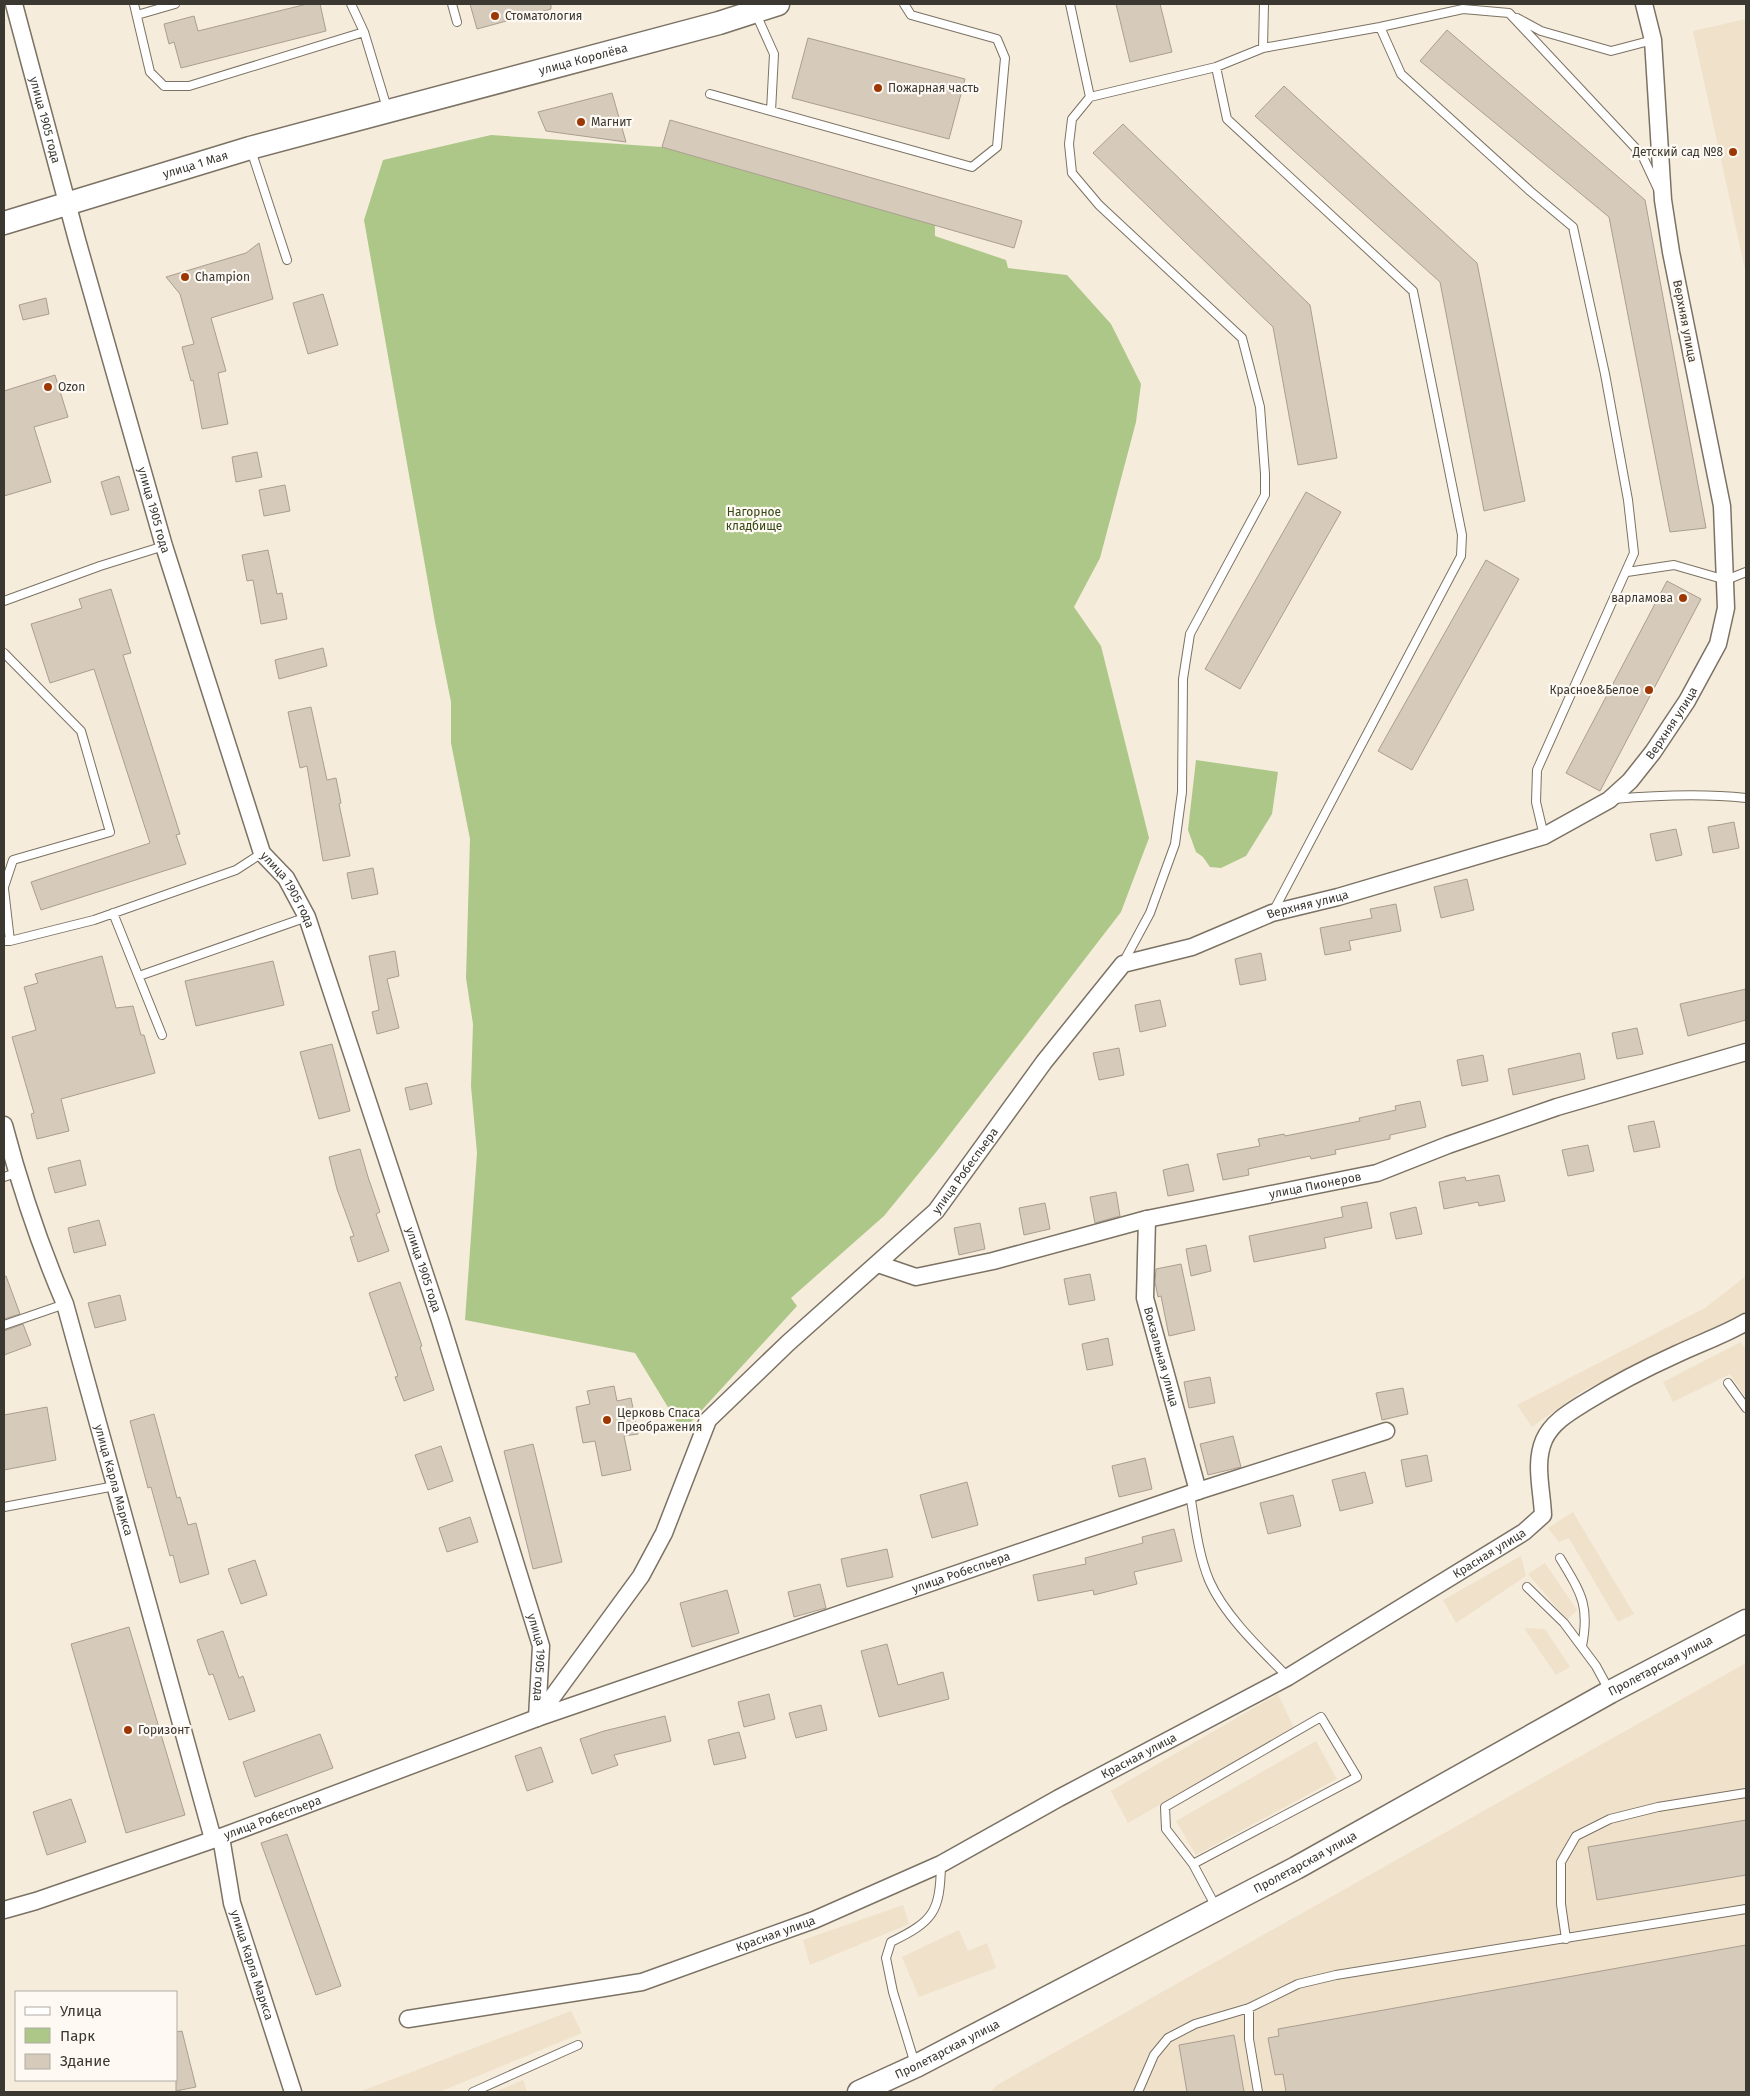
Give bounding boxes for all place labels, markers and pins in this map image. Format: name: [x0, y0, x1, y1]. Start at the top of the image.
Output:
place label: Стоматология: [505, 9, 582, 23]
marker: Стоматология: [489, 10, 501, 22]
place label: Пожарная часть: [888, 81, 979, 95]
marker: Пожарная часть: [872, 82, 884, 94]
place label: Магнит: [591, 115, 632, 129]
marker: Магнит: [575, 116, 587, 128]
place label: Детский сад №8: [1632, 145, 1723, 159]
marker: Детский сад №8: [1727, 146, 1739, 158]
place label: Champion: [195, 270, 250, 284]
marker: Champion: [179, 271, 191, 283]
place label: Ozon: [58, 380, 85, 394]
marker: Ozon: [42, 381, 54, 393]
place label: варламова: [1611, 591, 1673, 605]
marker: варламова: [1677, 592, 1689, 604]
place label: Красное&Белое: [1549, 683, 1639, 697]
marker: Красное&Белое: [1643, 684, 1655, 696]
place label: Церковь Спаса Преображения: [617, 1406, 702, 1434]
marker: Церковь Спаса Преображения: [601, 1414, 613, 1426]
place label: Горизонт: [138, 1723, 190, 1737]
marker: Горизонт: [122, 1724, 134, 1736]

